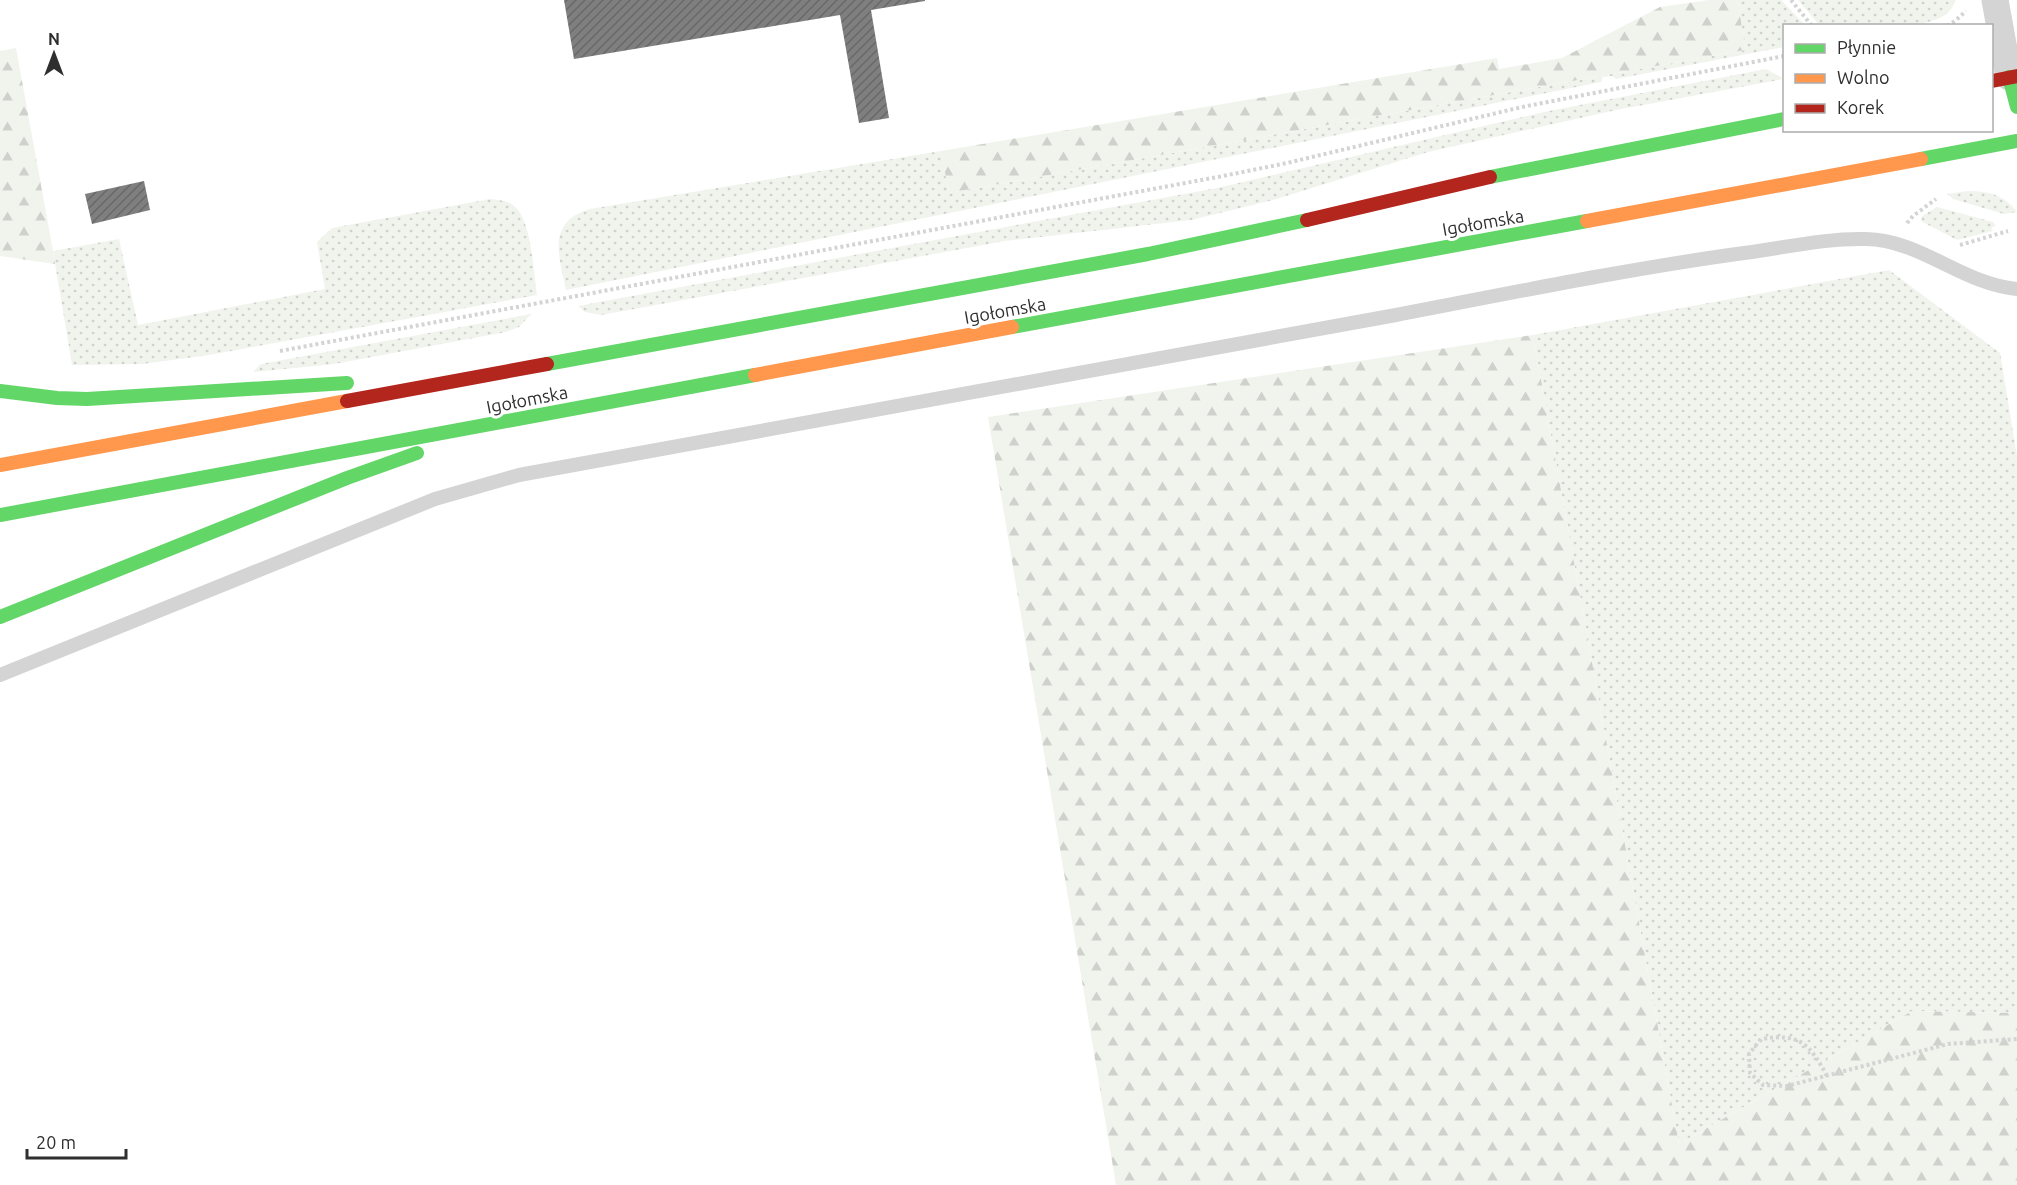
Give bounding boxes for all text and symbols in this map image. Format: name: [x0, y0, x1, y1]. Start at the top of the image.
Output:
north arrow: [24, 24, 84, 84]
legend: [1783, 24, 1993, 132]
text: N: [48, 30, 60, 48]
text: Płynnie: [1837, 37, 1896, 57]
text: Wolno: [1837, 67, 1889, 87]
text: Korek: [1837, 97, 1884, 117]
street label: Igołomska: [1441, 205, 1525, 239]
street label: Igołomska: [963, 293, 1047, 327]
street label: Igołomska: [485, 381, 569, 417]
scale bar: [27, 1122, 126, 1160]
text: 20 m: [36, 1132, 76, 1152]

